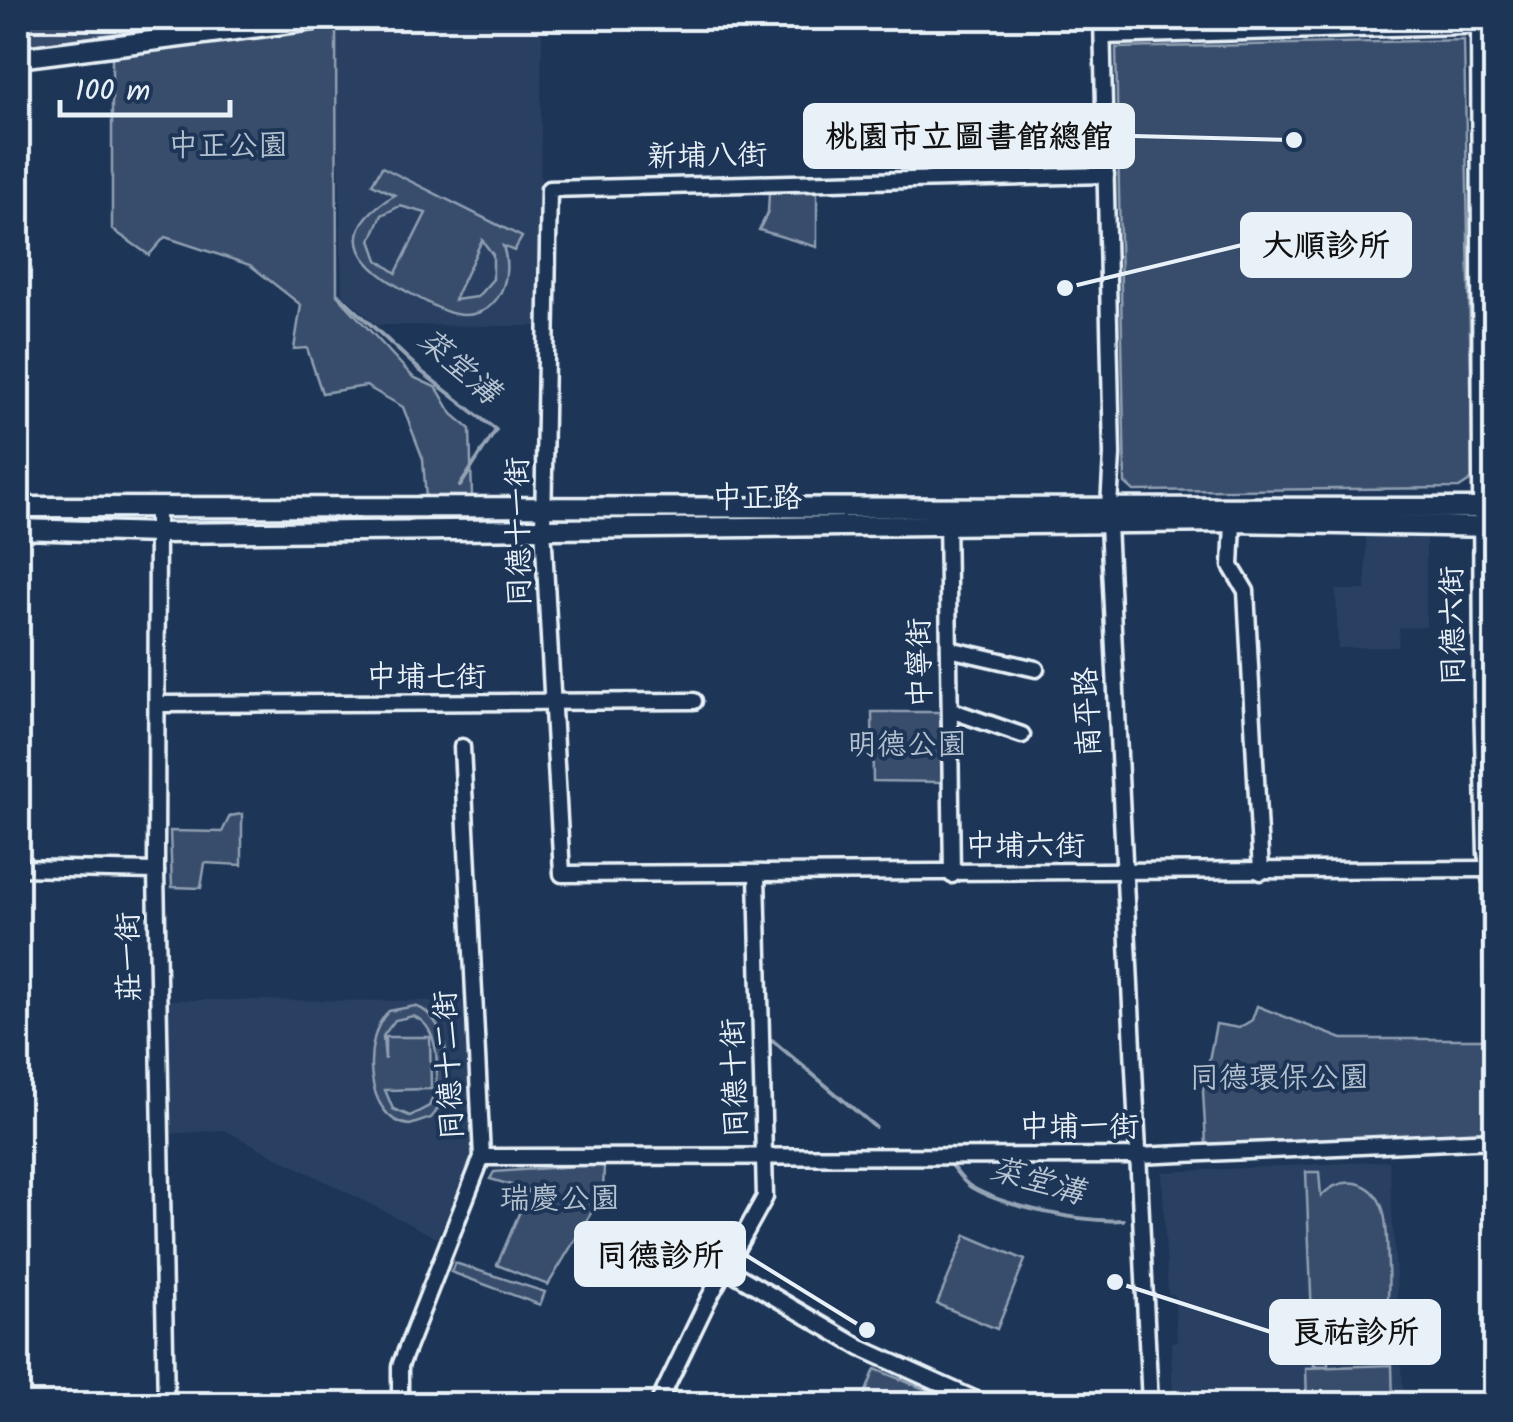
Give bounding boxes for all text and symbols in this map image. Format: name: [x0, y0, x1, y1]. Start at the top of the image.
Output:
scale bar: [60, 55, 230, 117]
text: 100 m: [75, 68, 150, 116]
callout: 桃園市立圖書館總館: [805, 105, 1133, 167]
text: 桃園市立圖書館總館: [825, 113, 1113, 164]
park label: 中正公園: [168, 123, 288, 171]
street label: 新埔八街: [647, 132, 767, 182]
callout: 大順診所: [1242, 214, 1410, 276]
text: 大順診所: [1262, 222, 1390, 273]
water label: 菜堂溝: [405, 316, 513, 420]
street label: 同德十一街: [495, 457, 545, 607]
street label: 中正路: [712, 475, 802, 523]
street label: 同德六街: [1429, 566, 1479, 686]
street label: 中寧街: [896, 618, 946, 708]
street label: 中埔七街: [366, 654, 486, 702]
street label: 南平路: [1063, 666, 1115, 758]
park label: 明德公園: [847, 722, 967, 770]
street label: 中埔六街: [965, 823, 1085, 871]
street label: 莊一街: [105, 912, 155, 1002]
street label: 同德十二街: [422, 989, 478, 1141]
street label: 同德十街: [710, 1017, 762, 1139]
park label: 同德環保公園: [1189, 1055, 1369, 1103]
street label: 中埔一街: [1019, 1104, 1139, 1152]
water label: 菜堂溝: [984, 1144, 1093, 1221]
park label: 瑞慶公園: [500, 1176, 620, 1224]
callout: 同德診所: [576, 1223, 744, 1285]
text: 同德診所: [596, 1232, 724, 1283]
callout: 良祐診所: [1271, 1301, 1439, 1363]
text: 良祐診所: [1291, 1309, 1419, 1360]

